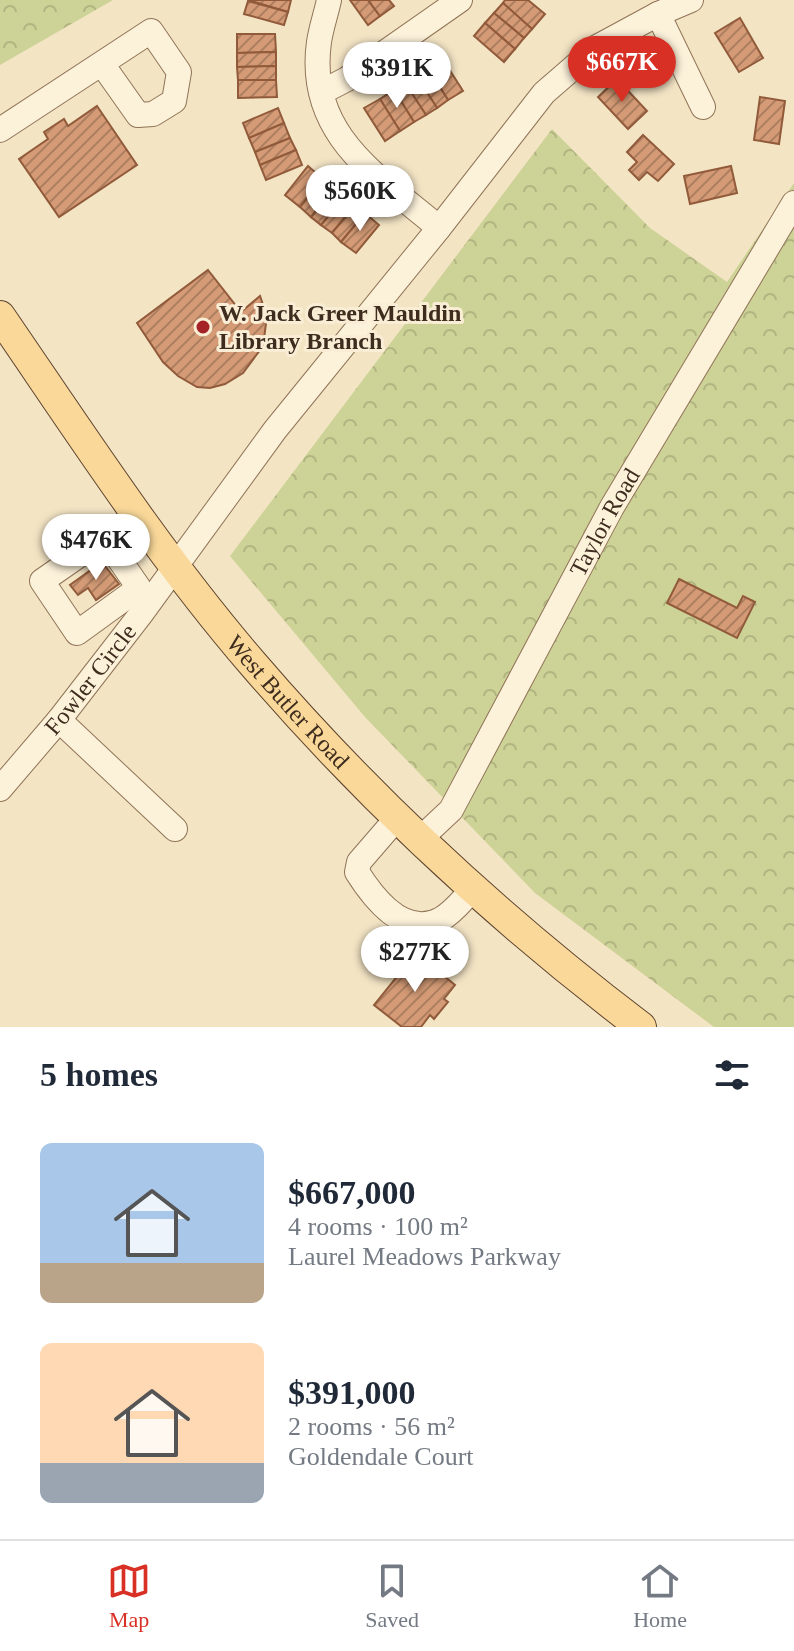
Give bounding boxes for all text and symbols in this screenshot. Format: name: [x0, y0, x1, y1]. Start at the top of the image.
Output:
pin: $667K: [566, 36, 678, 104]
pin: $391K: [341, 42, 453, 110]
text: $667K: [586, 47, 658, 76]
text: $391K: [361, 53, 433, 82]
pin: $560K: [304, 165, 416, 233]
text: $560K: [324, 176, 396, 205]
place label: W. Jack Greer Mauldin Library Branch: [219, 300, 461, 354]
marker: W. Jack Greer Mauldin Library Branch: [194, 318, 212, 336]
street label: Taylor Road: [565, 464, 645, 581]
pin: $476K: [40, 514, 152, 582]
text: $476K: [60, 525, 132, 554]
street label: Fowler Circle: [39, 619, 141, 740]
street label: West Butler Road: [221, 630, 354, 774]
pin: $277K: [359, 926, 471, 994]
text: $277K: [379, 937, 451, 966]
icon: filters: [710, 1053, 754, 1097]
text: 5 homes: [40, 1056, 158, 1093]
text: $667,000: [288, 1174, 416, 1211]
icon: home: [104, 1175, 200, 1271]
text: 4 rooms · 100 m²: [288, 1212, 468, 1241]
text: Laurel Meadows Parkway: [288, 1242, 561, 1271]
text: $391,000: [288, 1374, 416, 1411]
icon: home: [104, 1375, 200, 1471]
text: 2 rooms · 56 m²: [288, 1412, 455, 1441]
text: Goldendale Court: [288, 1442, 474, 1471]
tab: Map: [107, 1559, 151, 1633]
tab: Saved: [365, 1559, 419, 1633]
tab: Home: [633, 1559, 687, 1633]

